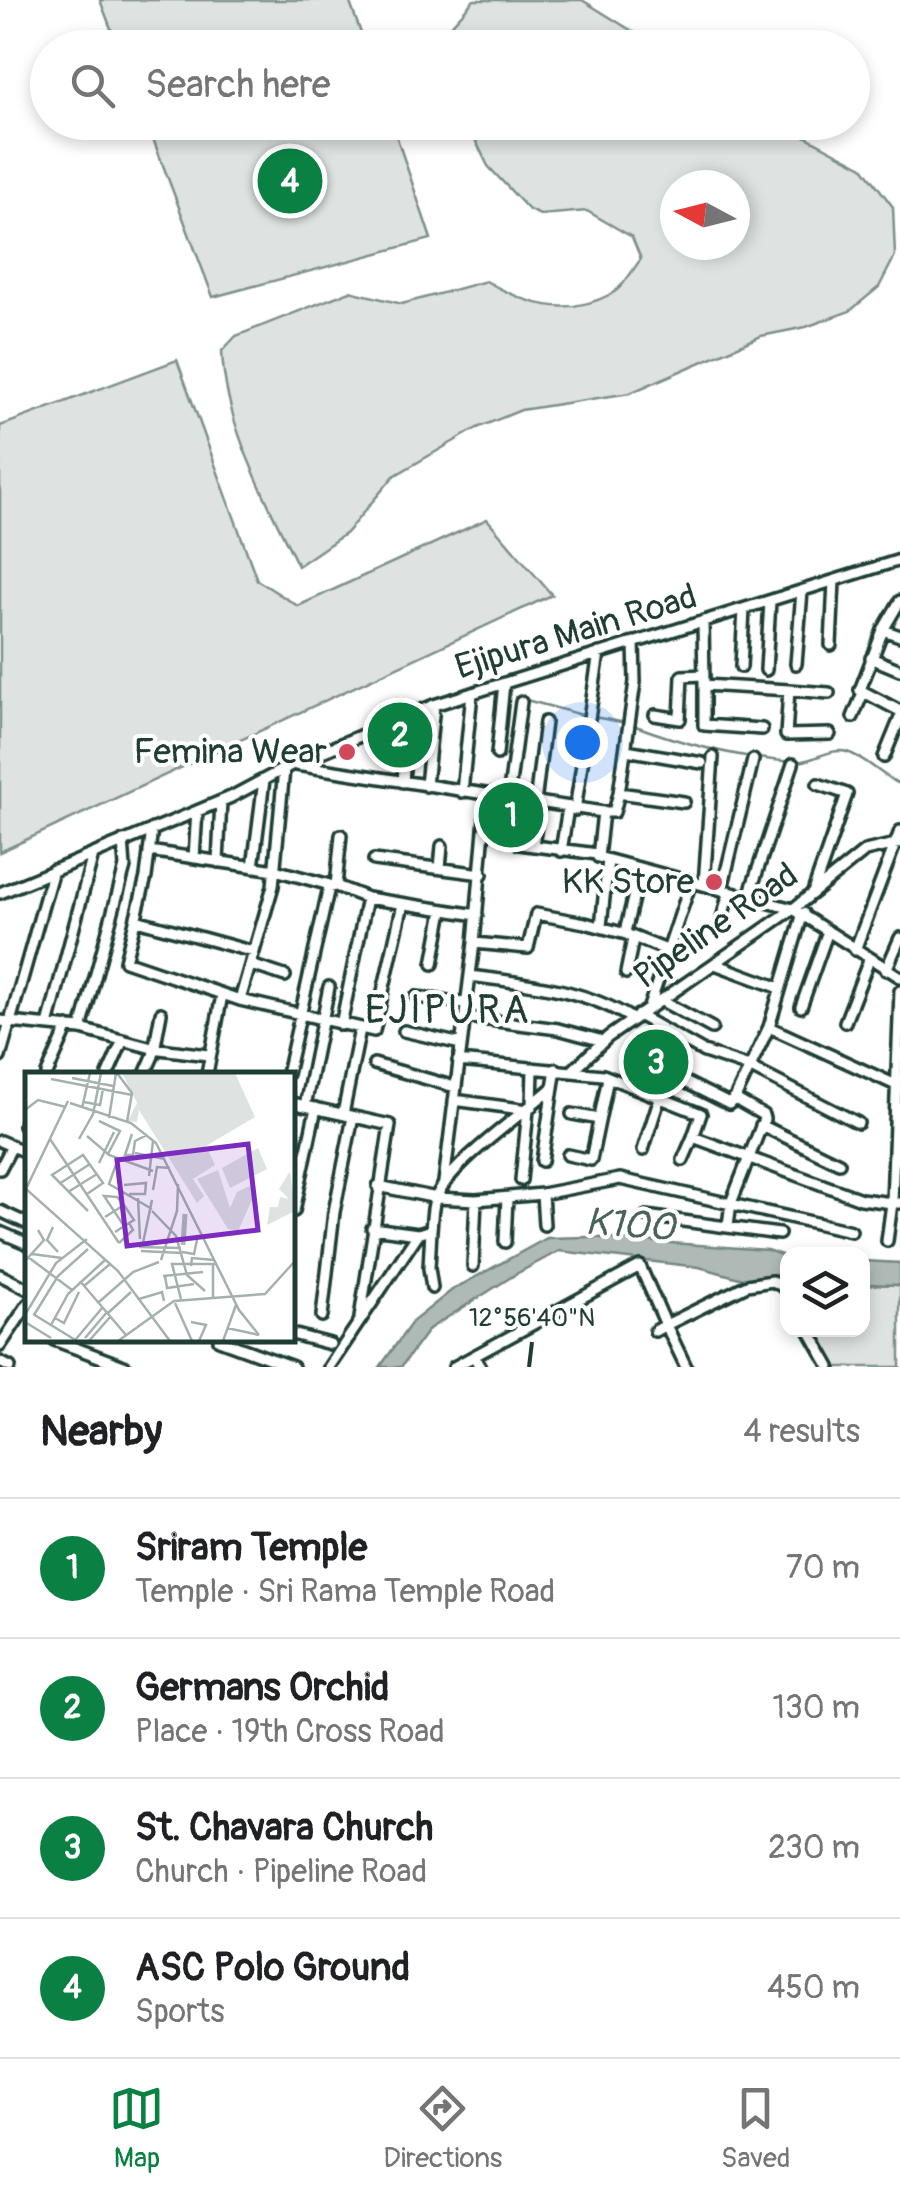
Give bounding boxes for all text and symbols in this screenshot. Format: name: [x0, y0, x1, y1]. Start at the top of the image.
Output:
search box: [30, 30, 870, 140]
icon: search: [65, 58, 120, 113]
text: Search here: [145, 61, 331, 109]
pin: 4: [258, 144, 322, 218]
north arrow: [660, 170, 750, 260]
street label: Ejipura Main Road: [450, 574, 702, 690]
pin: 2: [368, 698, 432, 772]
your location: [557, 717, 608, 768]
place label: Femina Wear: [134, 730, 328, 774]
marker: Femina Wear: [336, 741, 358, 763]
pin: 1: [478, 778, 544, 852]
street label: Pipeline Road: [625, 853, 807, 999]
place label: KK Store: [562, 860, 694, 904]
marker: KK Store: [703, 871, 725, 893]
district label: EJIPURA: [365, 986, 531, 1035]
pin: 3: [624, 1024, 688, 1100]
inset map: [25, 1072, 295, 1342]
water label: K100: [584, 1198, 679, 1252]
map controls: [780, 1247, 870, 1337]
button: layers: [780, 1247, 870, 1337]
text: 12°56'40"N: [469, 1303, 595, 1334]
text: Nearby: [40, 1406, 162, 1458]
text: 4 results: [743, 1412, 860, 1452]
text: Sriram Temple: [135, 1524, 367, 1572]
text: 1: [66, 1548, 79, 1588]
text: 70 m: [786, 1548, 860, 1588]
text: Temple · Sri Rama Temple Road: [135, 1572, 555, 1612]
text: Germans Orchid: [135, 1664, 389, 1712]
text: 2: [64, 1688, 81, 1728]
text: 130 m: [772, 1688, 860, 1728]
text: Place · 19th Cross Road: [135, 1712, 445, 1752]
text: St. Chavara Church: [135, 1804, 433, 1852]
text: 3: [64, 1828, 81, 1868]
text: 230 m: [768, 1828, 860, 1868]
text: Church · Pipeline Road: [135, 1852, 427, 1892]
text: ASC Polo Ground: [135, 1944, 410, 1992]
text: 4: [63, 1968, 82, 2008]
text: 450 m: [767, 1968, 860, 2008]
text: Sports: [135, 1992, 225, 2032]
tab: Map: [109, 2081, 164, 2176]
tab: Directions: [383, 2081, 502, 2176]
tab: Saved: [721, 2081, 791, 2176]

